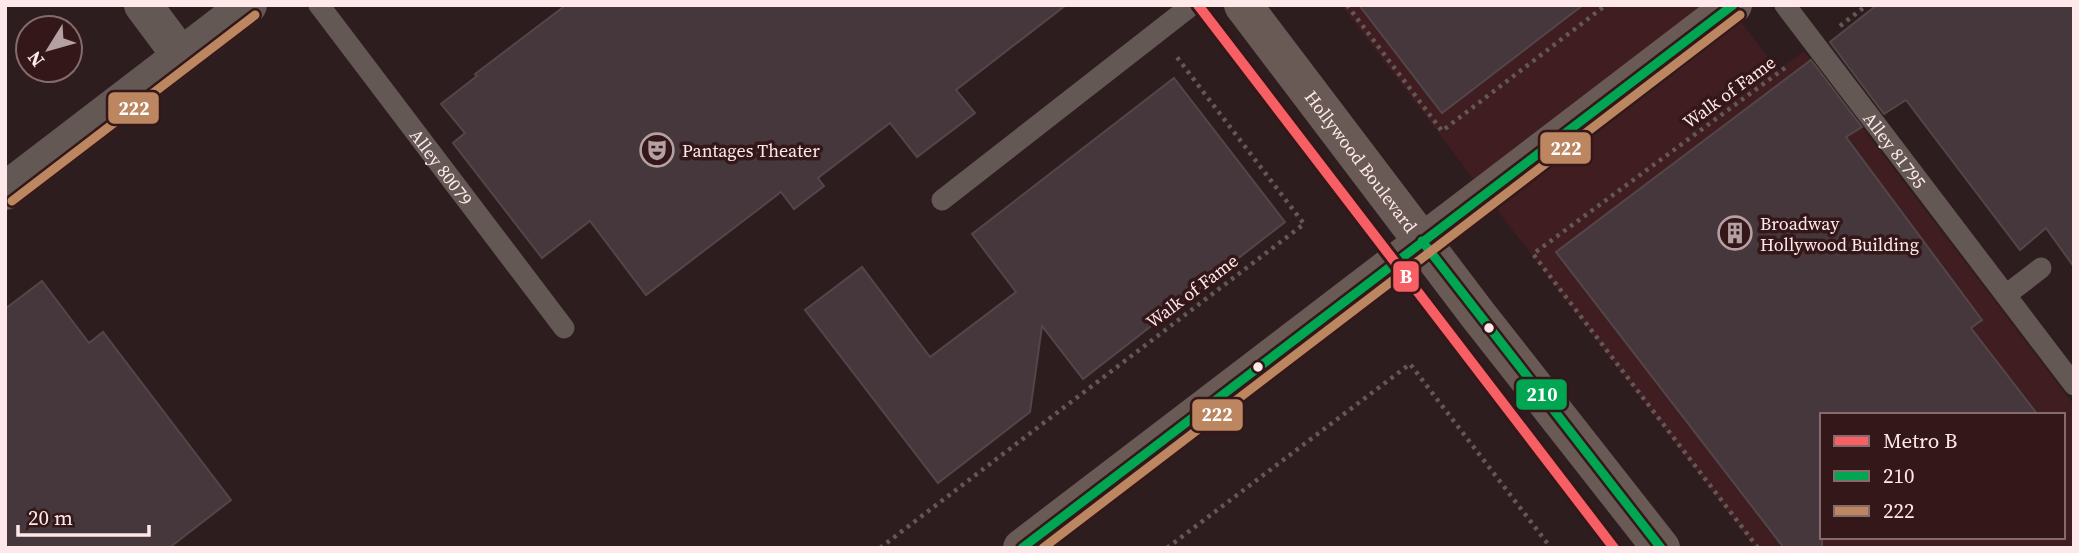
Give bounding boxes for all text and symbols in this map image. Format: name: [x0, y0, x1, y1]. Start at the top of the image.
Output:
north arrow: [14, 14, 84, 84]
text: N: [21, 46, 50, 73]
street label: Walk of Fame: [1677, 50, 1781, 134]
street label: Hollywood Boulevard: [1299, 85, 1423, 238]
line badge: 222: [107, 91, 160, 125]
text: 222: [119, 95, 149, 121]
street label: Alley 81795: [1858, 106, 1932, 193]
street label: Alley 80079: [404, 123, 479, 210]
theatre icon: Pantages Theater: [638, 131, 676, 169]
line badge: 222: [1539, 131, 1592, 165]
text: 222: [1551, 135, 1581, 161]
place label: Pantages Theater: [682, 138, 820, 163]
place label: Broadway Hollywood Building: [1760, 211, 1919, 257]
building icon: Broadway Hollywood Building: [1716, 214, 1754, 252]
street label: Walk of Fame: [1141, 248, 1243, 334]
line badge: B: [1392, 260, 1420, 293]
text: B: [1400, 263, 1412, 289]
unlabelled marker: [1482, 321, 1496, 335]
unlabelled marker: [1251, 360, 1265, 374]
line badge: 210: [1515, 378, 1568, 411]
text: 210: [1527, 381, 1557, 407]
line badge: 222: [1191, 398, 1244, 432]
text: 222: [1202, 401, 1232, 427]
legend: [1820, 413, 2065, 539]
text: Metro B: [1883, 426, 1957, 455]
text: 210: [1883, 461, 1915, 490]
scale bar: [18, 494, 149, 538]
text: 222: [1883, 496, 1915, 525]
text: 20 m: [28, 503, 73, 532]

